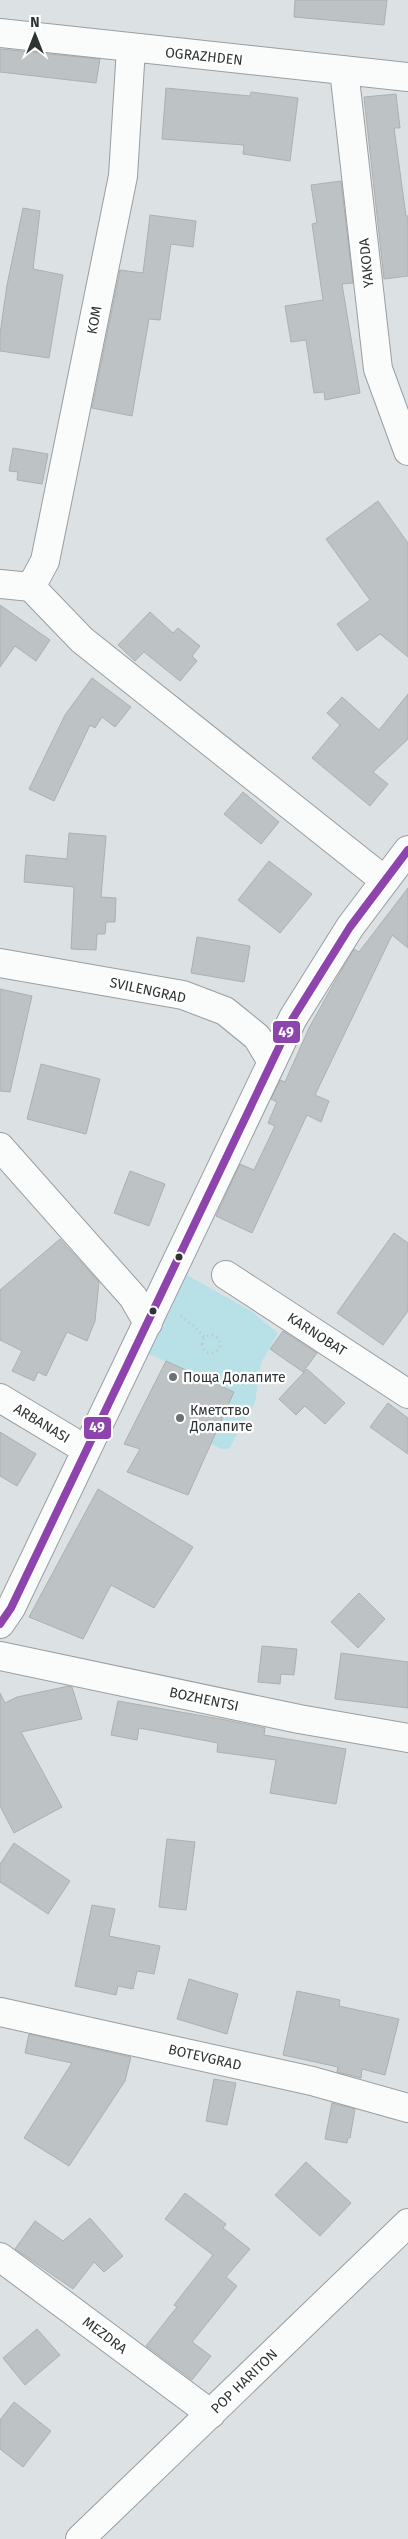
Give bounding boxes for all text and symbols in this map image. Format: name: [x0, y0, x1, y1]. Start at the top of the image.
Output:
north arrow: [10, 10, 60, 60]
text: N: [30, 14, 40, 31]
street label: OGRAZHDEN: [164, 44, 244, 69]
street label: YAKODA: [355, 237, 378, 289]
street label: KOM: [83, 304, 106, 336]
street label: SVILENGRAD: [108, 974, 188, 1007]
line badge: 49: [272, 1020, 301, 1044]
text: 49: [278, 1024, 294, 1041]
unlabelled marker: [174, 1252, 184, 1262]
unlabelled marker: [148, 1306, 158, 1316]
street label: KARNOBAT: [284, 1309, 350, 1360]
place label: Поща Долапите: [183, 1369, 286, 1386]
marker: Поща Долапите: [167, 1371, 179, 1383]
street label: ARBANASI: [11, 1400, 73, 1447]
place label: Кметство Долапите: [189, 1402, 253, 1435]
marker: Кметство Долапите: [174, 1412, 186, 1424]
line badge: 49: [83, 1416, 112, 1440]
text: 49: [89, 1419, 105, 1436]
street label: BOZHENTSI: [168, 1684, 240, 1715]
street label: BOTEVGRAD: [167, 2041, 243, 2074]
street label: MEZDRA: [79, 2313, 130, 2358]
street label: POP HARITON: [208, 2345, 281, 2417]

